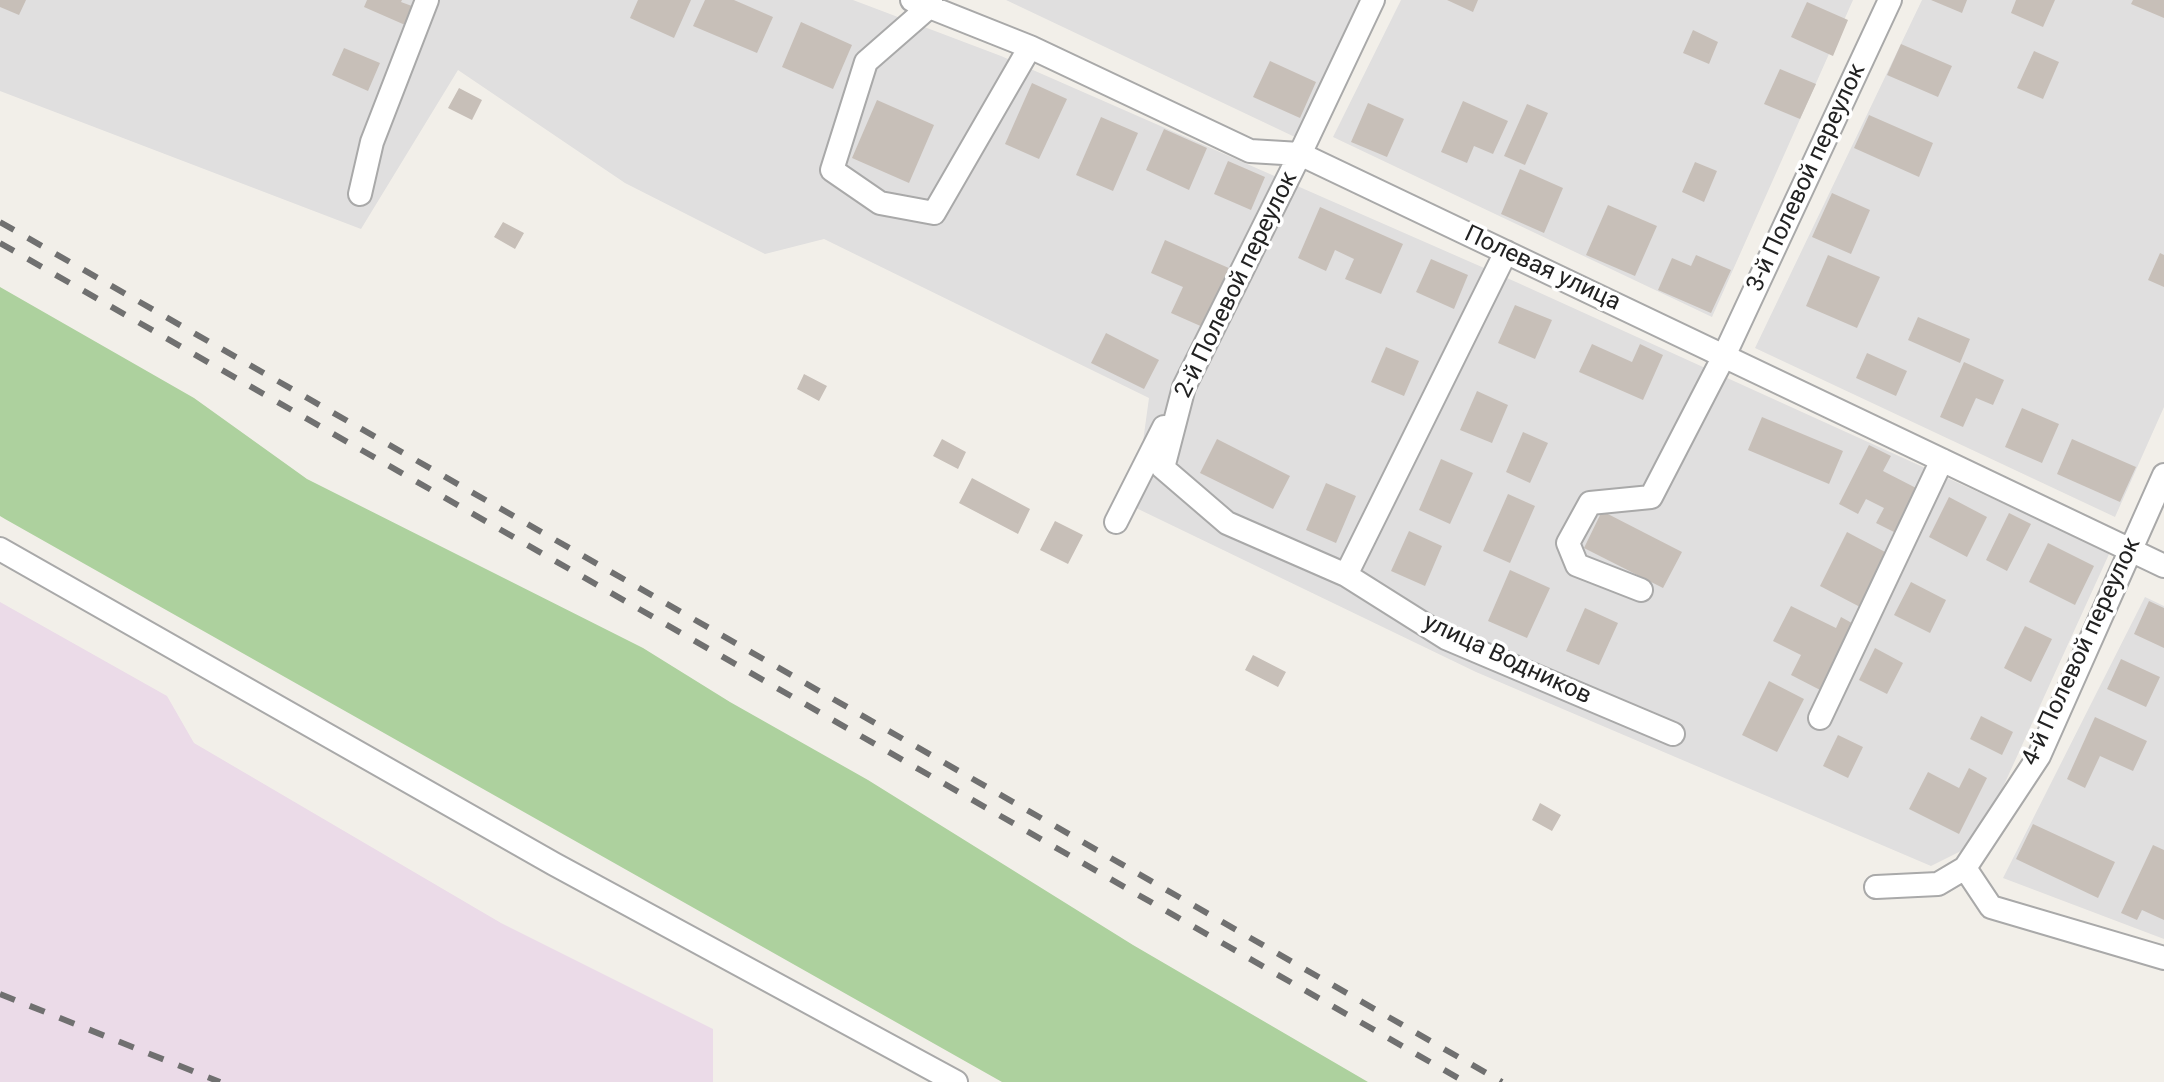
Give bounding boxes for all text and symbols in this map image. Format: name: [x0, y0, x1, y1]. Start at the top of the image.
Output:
street label: 3-й Полевой переулок: [1741, 59, 1873, 297]
street label: 2-й Полевой переулок: [1170, 167, 1304, 403]
street label: Полевая улица: [1459, 220, 1625, 318]
street label: 4-й Полевой переулок: [2016, 533, 2148, 771]
street label: улица Водников: [1418, 609, 1596, 711]

